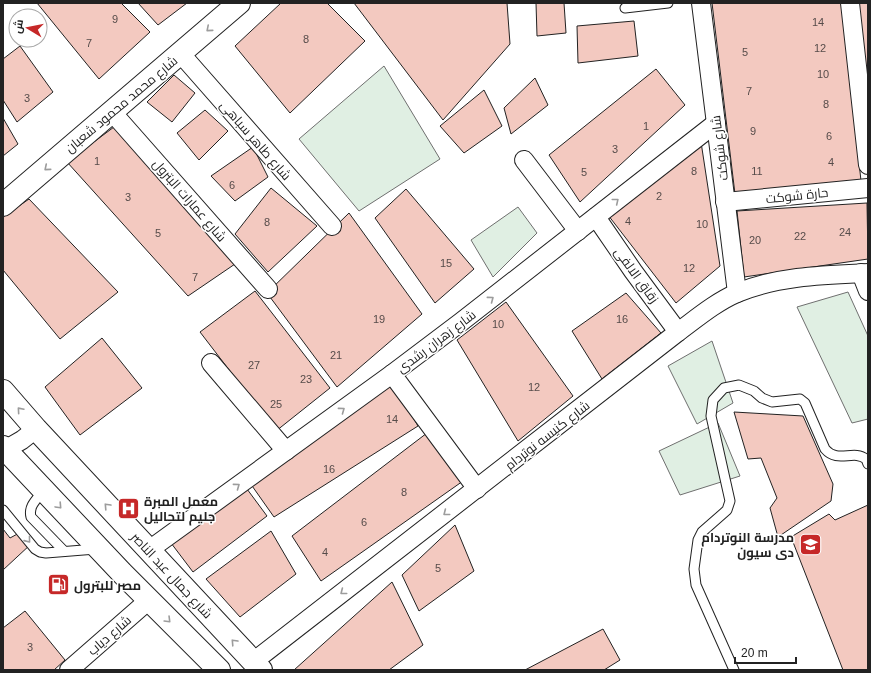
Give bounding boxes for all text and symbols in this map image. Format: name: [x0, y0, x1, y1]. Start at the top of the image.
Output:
north arrow: [8, 8, 48, 48]
house number: 9: [112, 13, 118, 25]
house number: 14: [812, 16, 824, 28]
text: ش: [11, 18, 26, 34]
one-way arrow: [207, 24, 214, 31]
house number: 8: [303, 33, 309, 45]
house number: 7: [86, 37, 92, 49]
house number: 12: [814, 42, 826, 54]
house number: 5: [742, 46, 748, 58]
street label: شارع محمد محمود شعبان: [62, 53, 181, 157]
house number: 10: [817, 68, 829, 80]
house number: 7: [746, 85, 752, 97]
house number: 3: [24, 92, 30, 104]
street label: شارع طاهر سباهى: [216, 98, 294, 184]
house number: 8: [823, 98, 829, 110]
street label: شارع شوكت: [708, 114, 732, 182]
house number: 1: [643, 120, 649, 132]
house number: 9: [750, 125, 756, 137]
house number: 6: [826, 130, 832, 142]
house number: 3: [612, 143, 618, 155]
house number: 1: [94, 155, 100, 167]
street label: شارع عمارات البترول: [149, 156, 229, 245]
house number: 4: [828, 156, 834, 168]
one-way arrow: [44, 163, 51, 170]
house number: 8: [691, 165, 697, 177]
house number: 11: [751, 165, 763, 177]
house number: 5: [581, 166, 587, 178]
house number: 6: [229, 179, 235, 191]
street label: حارة شوكت: [765, 185, 829, 206]
house number: 2: [656, 190, 662, 202]
house number: 3: [125, 191, 131, 203]
one-way arrow: [611, 199, 618, 206]
house number: 4: [625, 215, 631, 227]
house number: 8: [264, 216, 270, 228]
house number: 10: [696, 218, 708, 230]
house number: 24: [839, 226, 851, 238]
house number: 5: [155, 227, 161, 239]
house number: 22: [794, 230, 806, 242]
house number: 20: [749, 234, 761, 246]
street label: زقاق الالفى: [611, 244, 662, 306]
house number: 15: [440, 257, 452, 269]
house number: 12: [683, 262, 695, 274]
house number: 7: [192, 271, 198, 283]
one-way arrow: [487, 296, 494, 303]
street label: شارع زهران رشدى: [394, 307, 479, 377]
house number: 19: [373, 313, 385, 325]
house number: 16: [616, 313, 628, 325]
house number: 10: [492, 318, 504, 330]
house number: 21: [330, 349, 342, 361]
house number: 27: [248, 359, 260, 371]
house number: 23: [300, 373, 312, 385]
house number: 12: [528, 381, 540, 393]
house number: 25: [270, 398, 282, 410]
street label: شارع كنيسه نوتردام: [502, 398, 594, 475]
one-way arrow: [17, 407, 24, 415]
one-way arrow: [338, 408, 345, 415]
house number: 14: [386, 413, 398, 425]
house number: 16: [323, 463, 335, 475]
one-way arrow: [233, 483, 240, 491]
house number: 8: [401, 486, 407, 498]
place label: معمل المبرة جليم لتحاليل: [144, 494, 218, 526]
hospital icon: معمل المبرة جليم لتحاليل: [115, 495, 141, 521]
one-way arrow: [54, 501, 61, 509]
one-way arrow: [105, 503, 112, 511]
one-way arrow: [443, 508, 450, 515]
house number: 6: [361, 516, 367, 528]
street label: شارع جمال عبد الناصر: [127, 529, 215, 622]
place label: مدرسة النوتردام دى سيون: [701, 530, 794, 561]
school or university icon: مدرسة النوتردام دى سيون: [797, 531, 823, 557]
one-way arrow: [23, 536, 30, 543]
house number: 4: [322, 546, 328, 558]
house number: 5: [435, 562, 441, 574]
fuel station icon: مصر للبترول: [46, 572, 72, 598]
place label: مصر للبترول: [74, 578, 141, 594]
one-way arrow: [340, 588, 347, 595]
street label: شارع دياب: [85, 612, 135, 659]
one-way arrow: [163, 615, 171, 622]
one-way arrow: [232, 639, 239, 647]
scale bar: [735, 639, 796, 665]
house number: 3: [27, 641, 33, 653]
text: 20 m: [741, 646, 768, 660]

